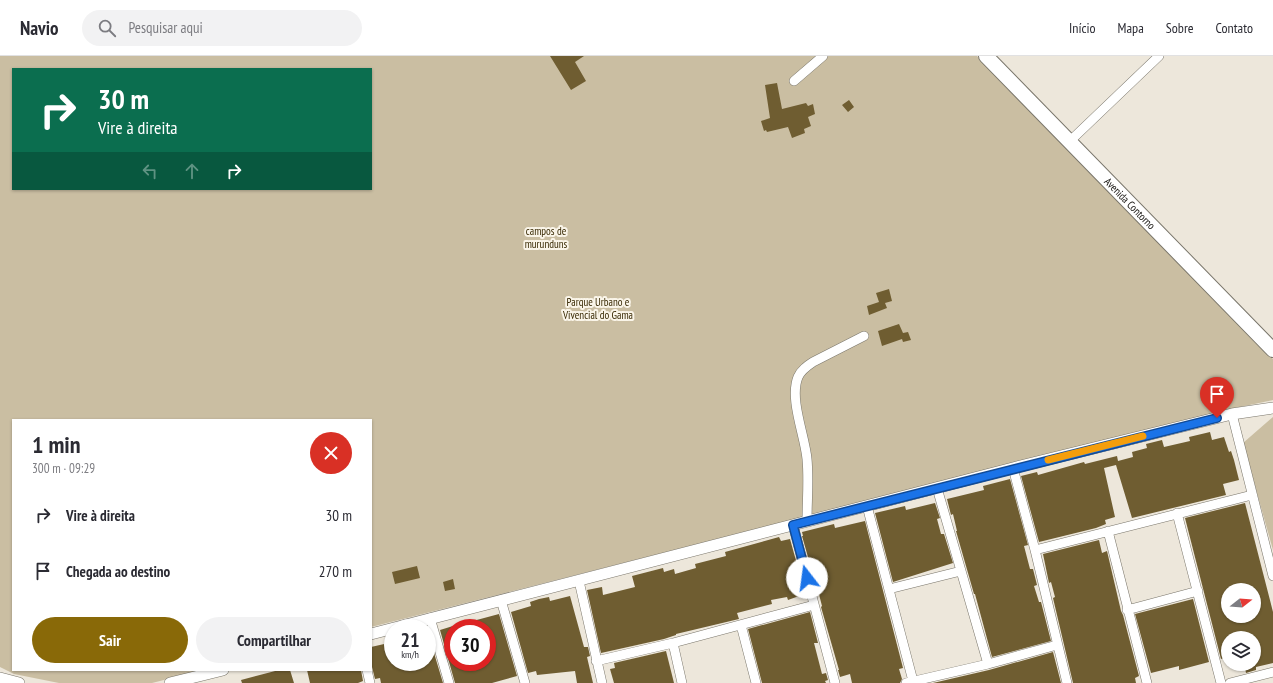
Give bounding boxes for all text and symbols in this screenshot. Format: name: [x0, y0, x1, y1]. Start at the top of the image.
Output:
search box: [82, 10, 362, 46]
text: Navio: [20, 16, 58, 40]
icon: search: [96, 17, 118, 39]
text: Pesquisar aqui: [128, 18, 203, 37]
text: Início: [1069, 19, 1096, 37]
text: Mapa: [1118, 19, 1144, 37]
text: Sobre: [1166, 19, 1194, 37]
text: Contato: [1216, 19, 1253, 37]
text: 30 m: [98, 80, 149, 117]
icon: right: [32, 84, 84, 136]
text: Vire à direita: [98, 116, 178, 139]
icon: left: [139, 160, 161, 182]
icon: ahead: [181, 160, 203, 182]
icon: right: [223, 160, 245, 182]
street label: Avenida Contorno: [1101, 175, 1159, 232]
park label: campos de murunduns: [525, 224, 568, 251]
park label: Parque Urbano e Vivencial do Gama: [562, 295, 633, 322]
pin: [1200, 377, 1234, 418]
icon: arrive: [1206, 383, 1228, 405]
text: 1 min: [32, 429, 80, 460]
button: close: [310, 432, 352, 474]
text: 300 m · 09:29: [32, 460, 95, 477]
icon: right: [32, 504, 54, 526]
text: Vire à direita: [66, 506, 135, 525]
text: 30 m: [326, 506, 352, 525]
position arrow: [786, 557, 828, 599]
icon: arrive: [32, 560, 54, 582]
text: Chegada ao destino: [66, 562, 170, 581]
text: 270 m: [319, 562, 352, 581]
north arrow: [1221, 583, 1261, 623]
map controls: [1221, 583, 1261, 671]
button: Sair: [32, 617, 188, 663]
button: Compartilhar: [196, 617, 352, 663]
speed limit sign: 30: [444, 619, 496, 671]
text: 21: [400, 627, 420, 653]
button: layers: [1221, 631, 1261, 671]
text: km/h: [401, 648, 419, 661]

